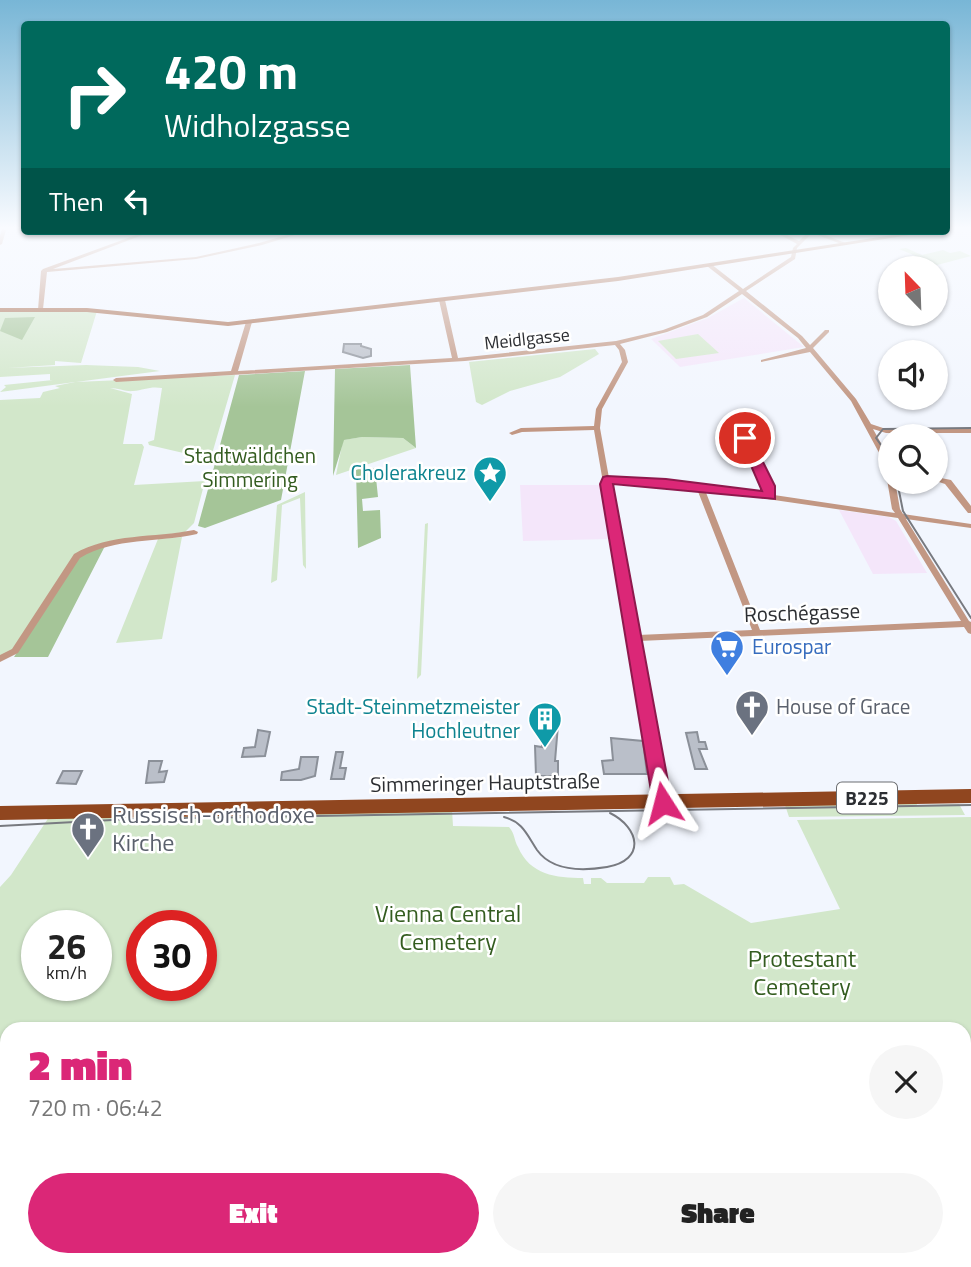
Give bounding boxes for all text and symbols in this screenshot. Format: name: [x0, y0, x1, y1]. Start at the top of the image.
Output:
text: 420 m: [164, 33, 298, 108]
icon: right: [49, 49, 140, 140]
text: Widholzgasse: [164, 101, 351, 149]
text: Then: [49, 182, 104, 221]
icon: left: [118, 182, 156, 220]
north arrow: [878, 256, 948, 326]
map controls: [878, 256, 948, 494]
street label: Meidlgasse: [483, 321, 571, 356]
button: sound: [878, 340, 948, 410]
pin: [715, 408, 775, 468]
icon: arrive: [726, 419, 764, 457]
button: search: [878, 424, 948, 494]
park label: Stadtwäldchen Simmering: [184, 439, 316, 495]
place icon: Cholerakreuz: [471, 454, 509, 503]
place label: Cholerakreuz: [351, 456, 466, 488]
street label: Roschégasse: [743, 594, 861, 630]
supermarket icon: Eurospar: [708, 628, 746, 677]
place label: Eurospar: [752, 630, 831, 662]
church icon: House of Grace: [733, 688, 771, 737]
place label: Stadt-Steinmetzmeister Hochleutner: [306, 690, 520, 746]
place label: House of Grace: [776, 690, 910, 722]
building icon: Stadt-Steinmetzmeister Hochleutner: [526, 700, 564, 749]
street label: Simmeringer Hauptstraße: [370, 764, 600, 800]
position arrow: [626, 766, 700, 840]
road number: B225: [837, 782, 897, 814]
place label: Russisch-orthodoxe Kirche: [112, 796, 315, 860]
church icon: Russisch-orthodoxe Kirche: [69, 810, 107, 859]
park label: Vienna Central Cemetery: [375, 895, 521, 959]
speed limit sign: 30: [126, 910, 217, 1001]
text: 26: [47, 919, 86, 973]
park label: Protestant Cemetery: [748, 940, 857, 1004]
text: km/h: [46, 959, 87, 986]
text: 2 min: [28, 1032, 132, 1096]
button: close: [869, 1045, 943, 1119]
text: 720 m · 06:42: [28, 1090, 163, 1125]
button: Exit: [28, 1173, 479, 1253]
button: Share: [493, 1173, 943, 1253]

